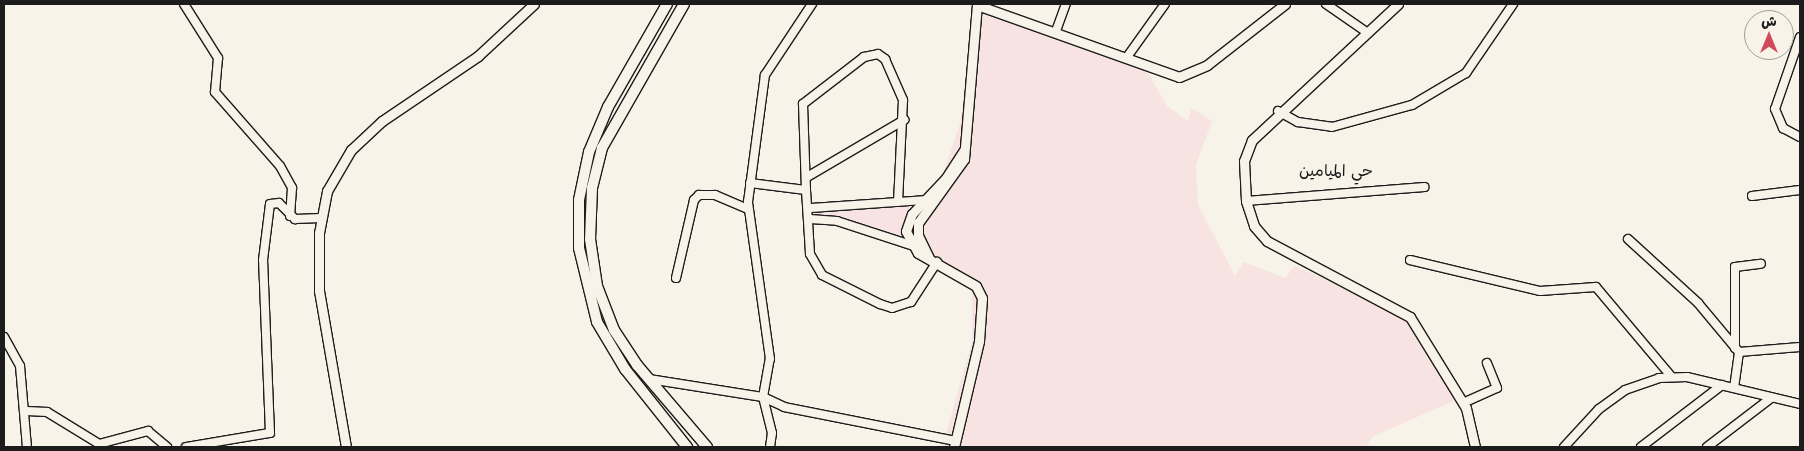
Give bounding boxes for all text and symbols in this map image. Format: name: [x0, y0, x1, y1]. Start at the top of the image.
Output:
north arrow: [1744, 10, 1794, 60]
text: ش: [1761, 11, 1777, 30]
district label: حي الميامين: [1299, 160, 1373, 180]

